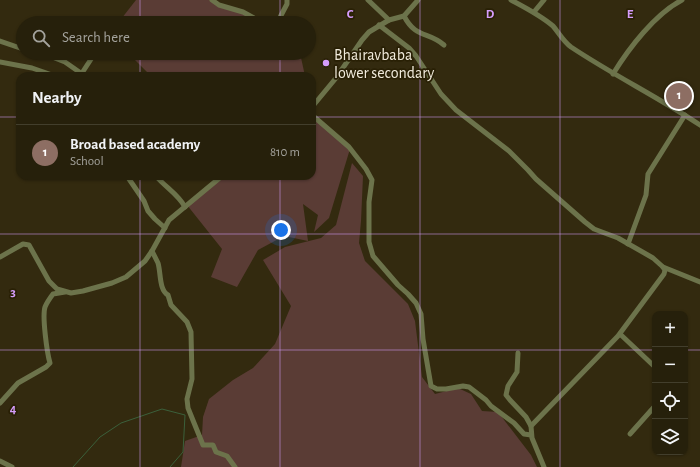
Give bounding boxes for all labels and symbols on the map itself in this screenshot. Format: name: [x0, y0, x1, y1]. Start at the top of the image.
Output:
text: C: [347, 8, 354, 21]
text: D: [486, 8, 495, 21]
text: E: [627, 8, 634, 21]
place label: Bhairavbaba lower secondary: [334, 47, 435, 82]
marker: Bhairavbaba lower secondary: [321, 58, 331, 68]
pin: 1: [666, 81, 692, 111]
your location: [271, 220, 291, 240]
text: 3: [10, 286, 16, 299]
text: 4: [10, 403, 17, 416]

